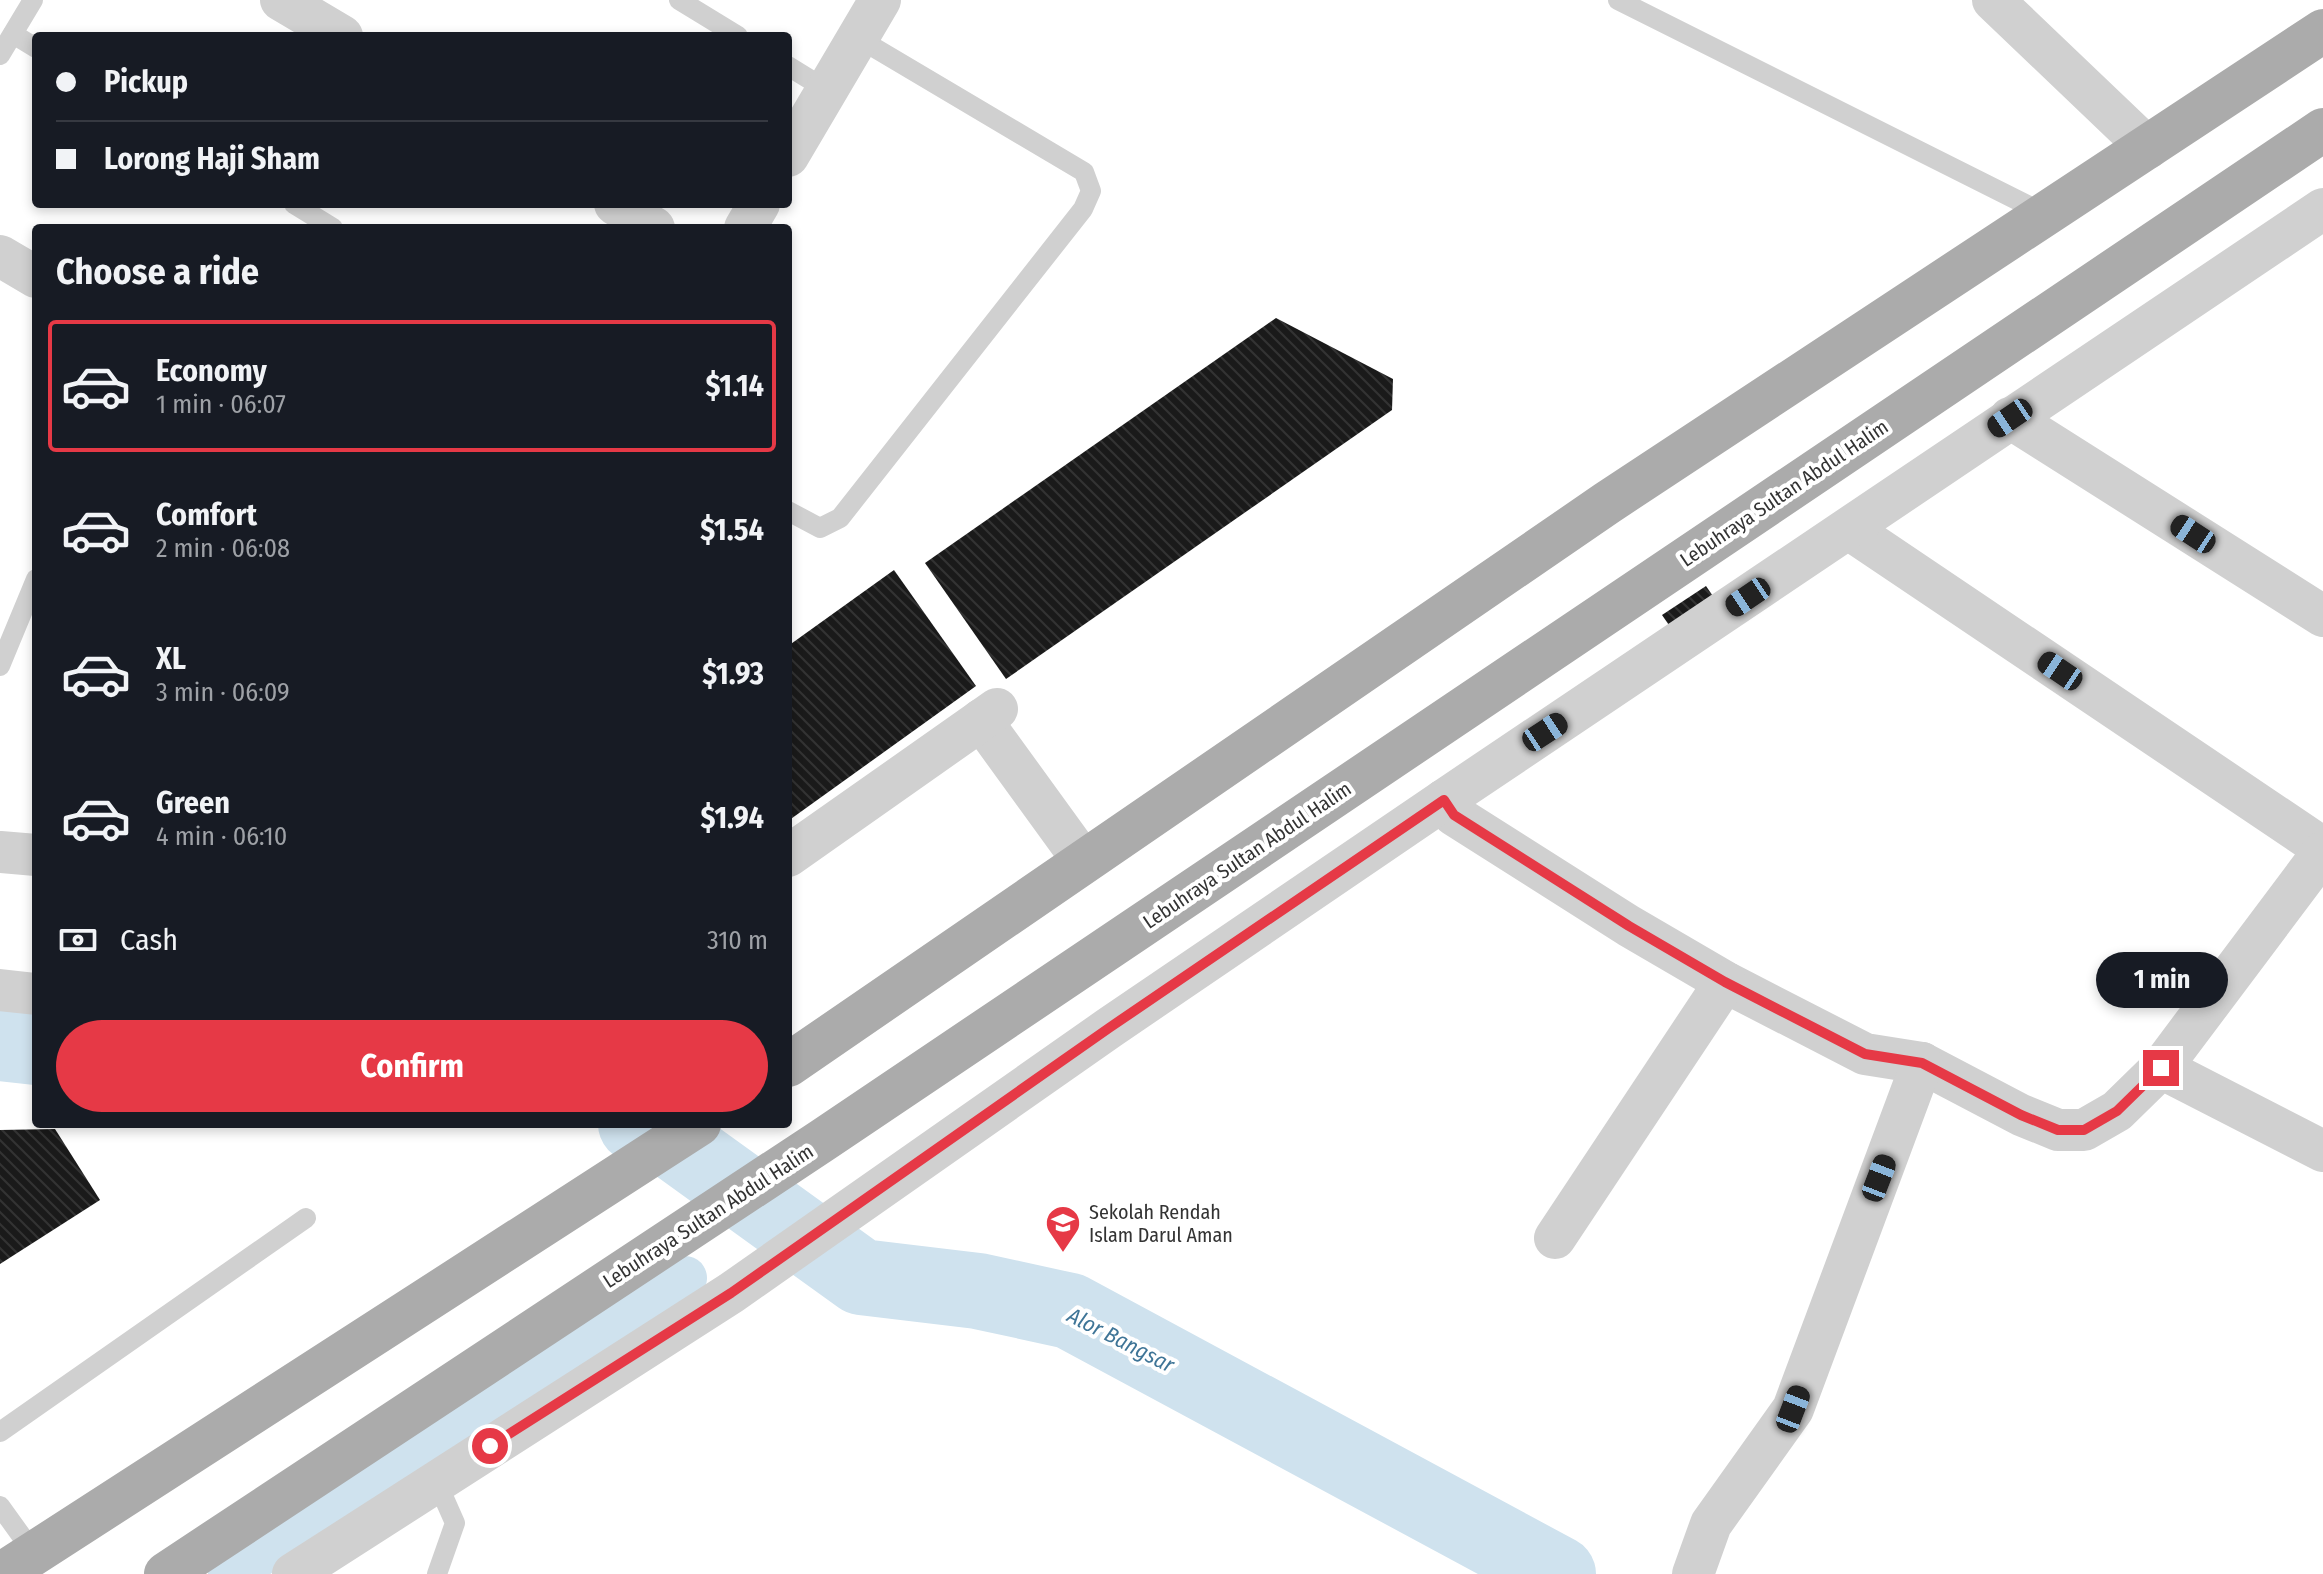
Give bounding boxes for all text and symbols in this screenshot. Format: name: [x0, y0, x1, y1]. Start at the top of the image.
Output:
text: Pickup: [104, 64, 188, 100]
text: Lorong Haji Sham: [104, 141, 320, 177]
text: Choose a ride: [56, 250, 259, 294]
icon: car: [60, 350, 132, 422]
text: Economy: [156, 353, 267, 389]
text: $1.14: [705, 368, 764, 404]
text: 1 min · 06:07: [156, 389, 286, 420]
car: [1983, 395, 2037, 441]
street label: Lebuhraya Sultan Abdul Halim: [1675, 414, 1893, 572]
icon: car: [60, 494, 132, 566]
text: Comfort: [156, 497, 257, 533]
car: [2166, 511, 2220, 557]
text: $1.54: [700, 512, 764, 548]
text: 2 min · 06:08: [156, 533, 290, 564]
car: [1721, 574, 1775, 620]
icon: car: [60, 638, 132, 710]
text: XL: [156, 641, 186, 677]
car: [2033, 648, 2087, 694]
text: $1.93: [702, 656, 764, 692]
text: 3 min · 06:09: [156, 677, 290, 708]
car: [1518, 709, 1572, 755]
street label: Lebuhraya Sultan Abdul Halim: [1138, 776, 1356, 934]
icon: car: [60, 782, 132, 854]
text: Green: [156, 785, 230, 821]
text: $1.94: [701, 800, 764, 836]
text: 4 min · 06:10: [156, 821, 287, 852]
icon: cash: [56, 918, 100, 962]
text: Cash: [120, 922, 178, 958]
text: 310 m: [707, 925, 768, 956]
callout: 1 min: [2095, 952, 2227, 1008]
text: 1 min: [2134, 964, 2190, 995]
button: Confirm: [56, 1020, 768, 1112]
route end: [2143, 1050, 2179, 1086]
street label: Lebuhraya Sultan Abdul Halim: [598, 1139, 818, 1293]
car: [1859, 1151, 1899, 1205]
place label: Sekolah Rendah Islam Darul Aman: [1089, 1200, 1233, 1247]
school or university icon: Sekolah Rendah Islam Darul Aman: [1044, 1204, 1082, 1254]
water label: Alor Bangsar: [1062, 1301, 1180, 1379]
car: [1773, 1382, 1813, 1436]
route start: [472, 1428, 508, 1464]

